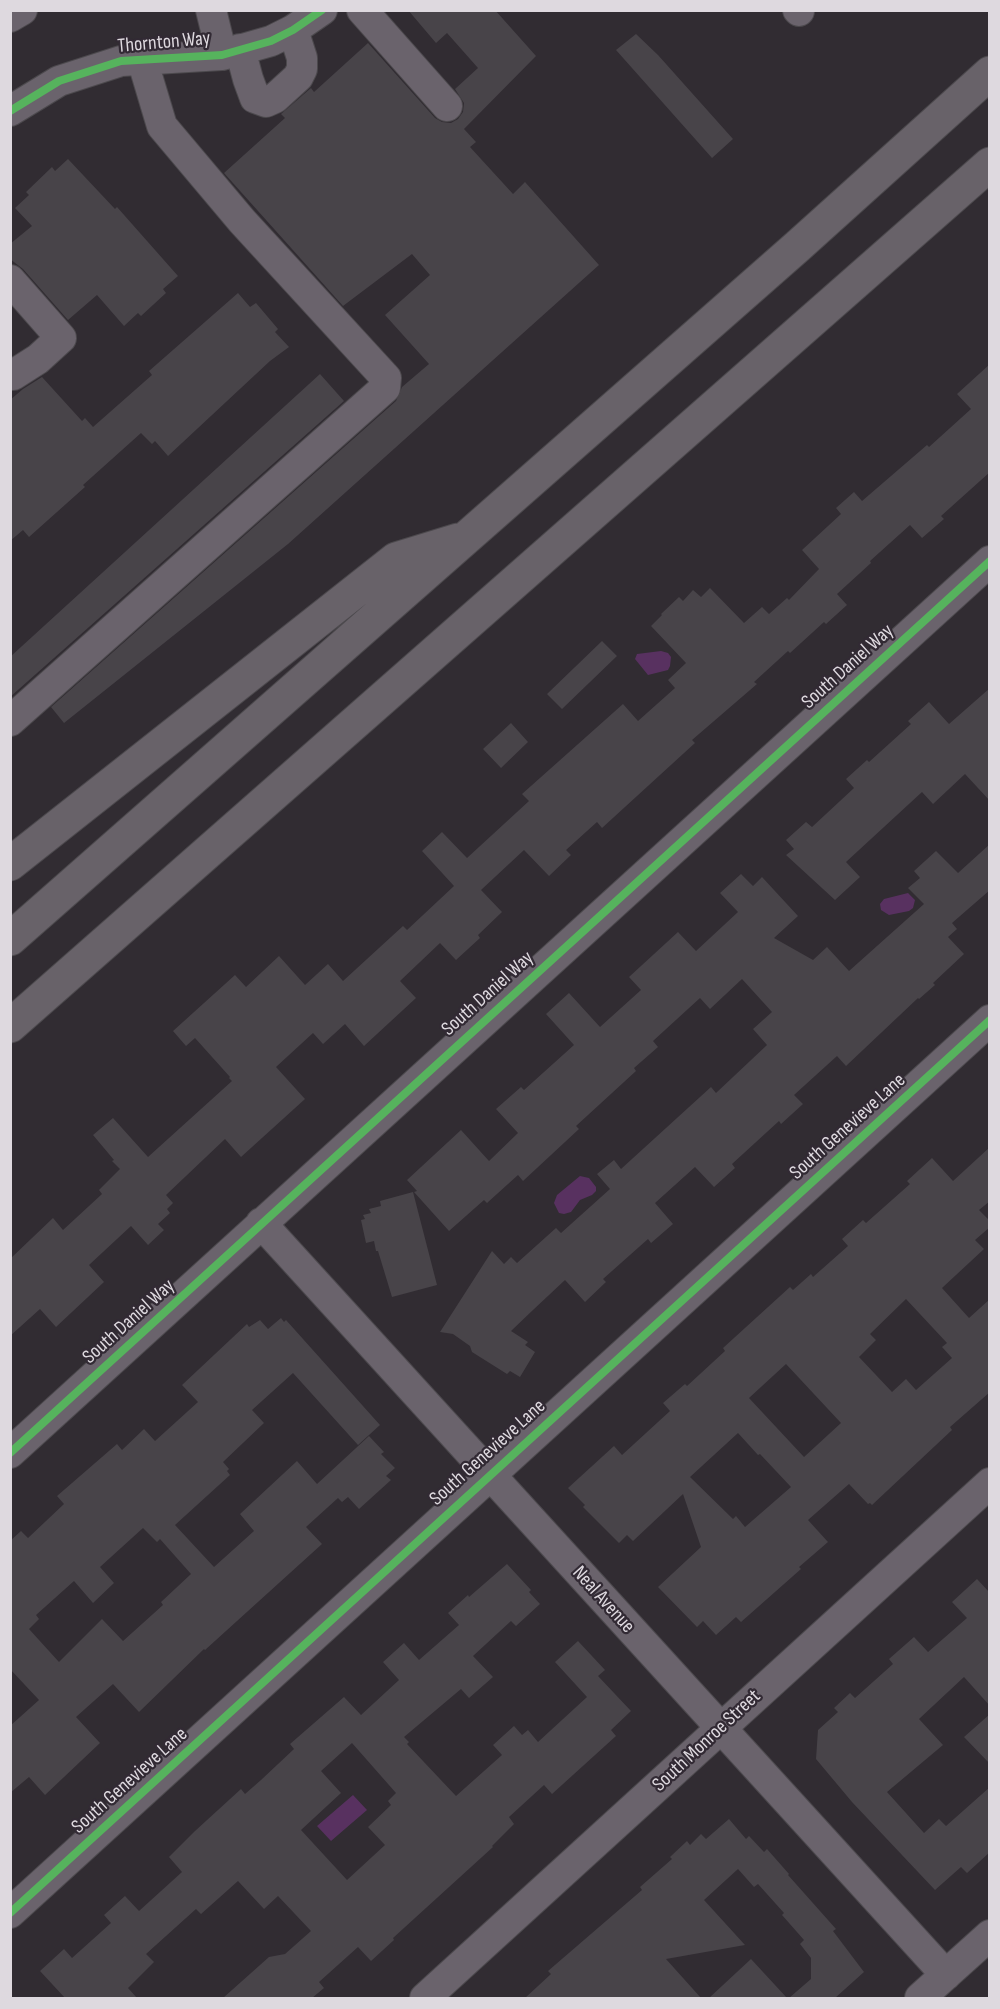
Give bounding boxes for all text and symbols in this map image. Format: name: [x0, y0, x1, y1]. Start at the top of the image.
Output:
street label: Thornton Way: [117, 27, 211, 59]
street label: South Daniel Way: [797, 619, 899, 715]
street label: South Daniel Way: [437, 946, 539, 1042]
street label: South Genevieve Lane: [785, 1069, 911, 1185]
street label: South Daniel Way: [78, 1274, 180, 1370]
street label: South Genevieve Lane: [425, 1395, 551, 1511]
street label: Neal Avenue: [567, 1562, 639, 1638]
street label: South Monroe Street: [648, 1685, 766, 1797]
street label: South Genevieve Lane: [67, 1723, 193, 1839]

